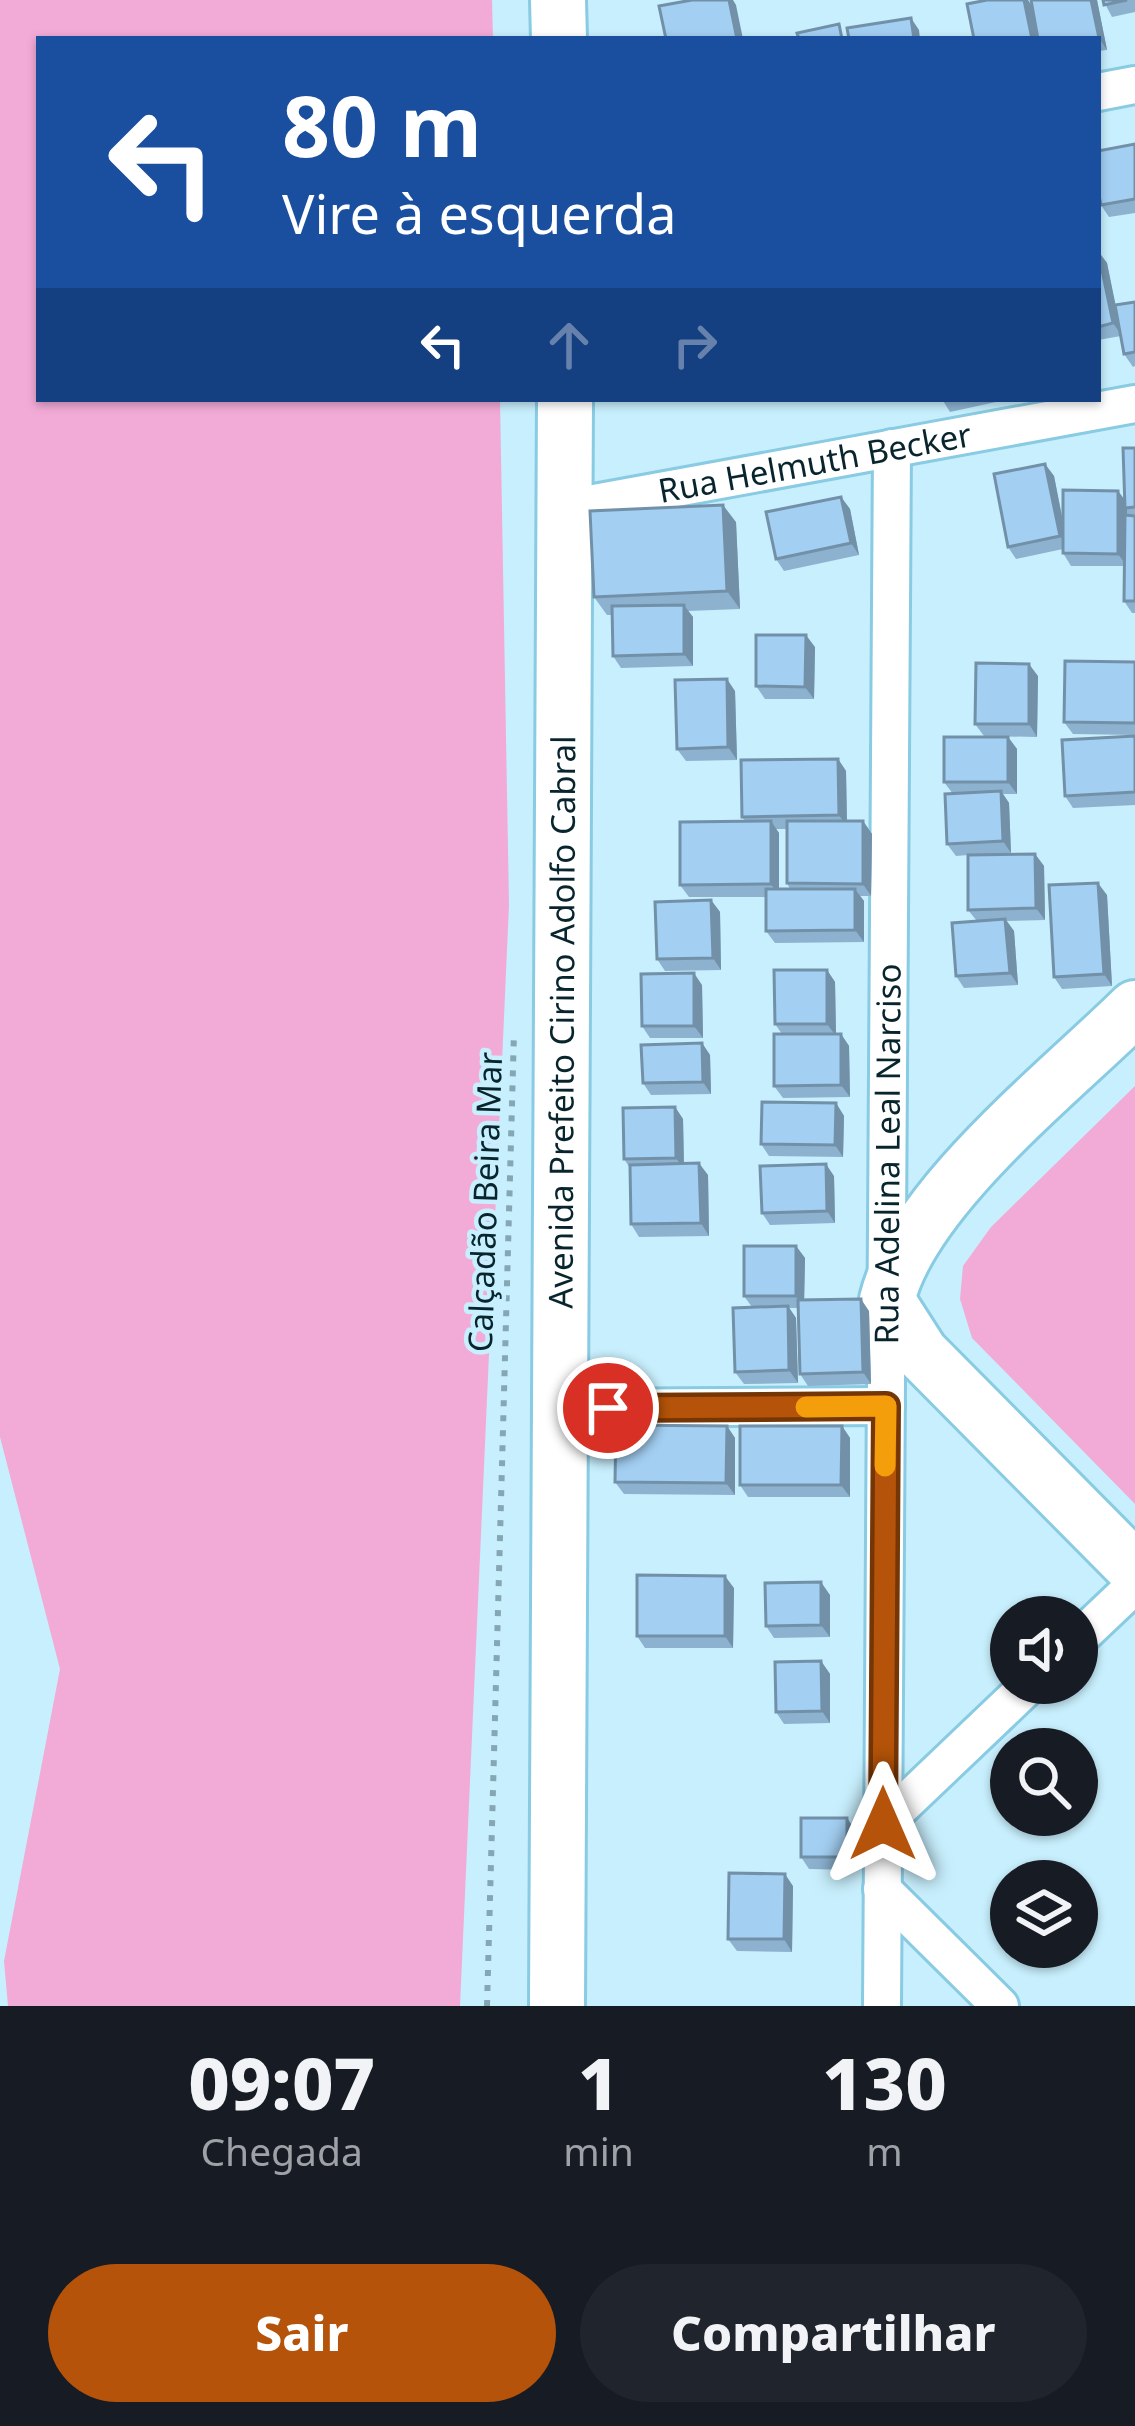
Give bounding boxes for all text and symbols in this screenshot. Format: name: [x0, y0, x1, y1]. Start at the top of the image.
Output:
text: 80 m: [282, 67, 482, 182]
icon: left: [84, 84, 240, 240]
text: Vire à esquerda: [282, 176, 676, 250]
icon: left: [410, 312, 476, 378]
icon: ahead: [536, 312, 602, 378]
icon: right: [662, 312, 728, 378]
street label: Rua Helmuth Becker: [655, 411, 975, 513]
street label: Avenida Prefeito Cirino Adolfo Cabral: [537, 735, 585, 1309]
street label: Rua Adelina Leal Narciso: [863, 963, 911, 1345]
street label: Calçadão Beira Mar: [457, 1051, 512, 1353]
pin: [557, 1357, 659, 1459]
icon: arrive: [575, 1375, 641, 1441]
map controls: [990, 1596, 1098, 1968]
button: sound: [990, 1596, 1098, 1704]
button: search: [990, 1728, 1098, 1836]
position arrow: [820, 1761, 946, 1887]
button: layers: [990, 1860, 1098, 1968]
text: 09:07: [188, 2033, 375, 2131]
text: 1: [578, 2033, 619, 2131]
text: 130: [822, 2033, 947, 2131]
text: Chegada: [200, 2124, 363, 2177]
text: min: [563, 2124, 634, 2177]
text: m: [866, 2124, 903, 2177]
button: Sair: [48, 2264, 556, 2402]
button: Compartilhar: [580, 2264, 1087, 2402]

